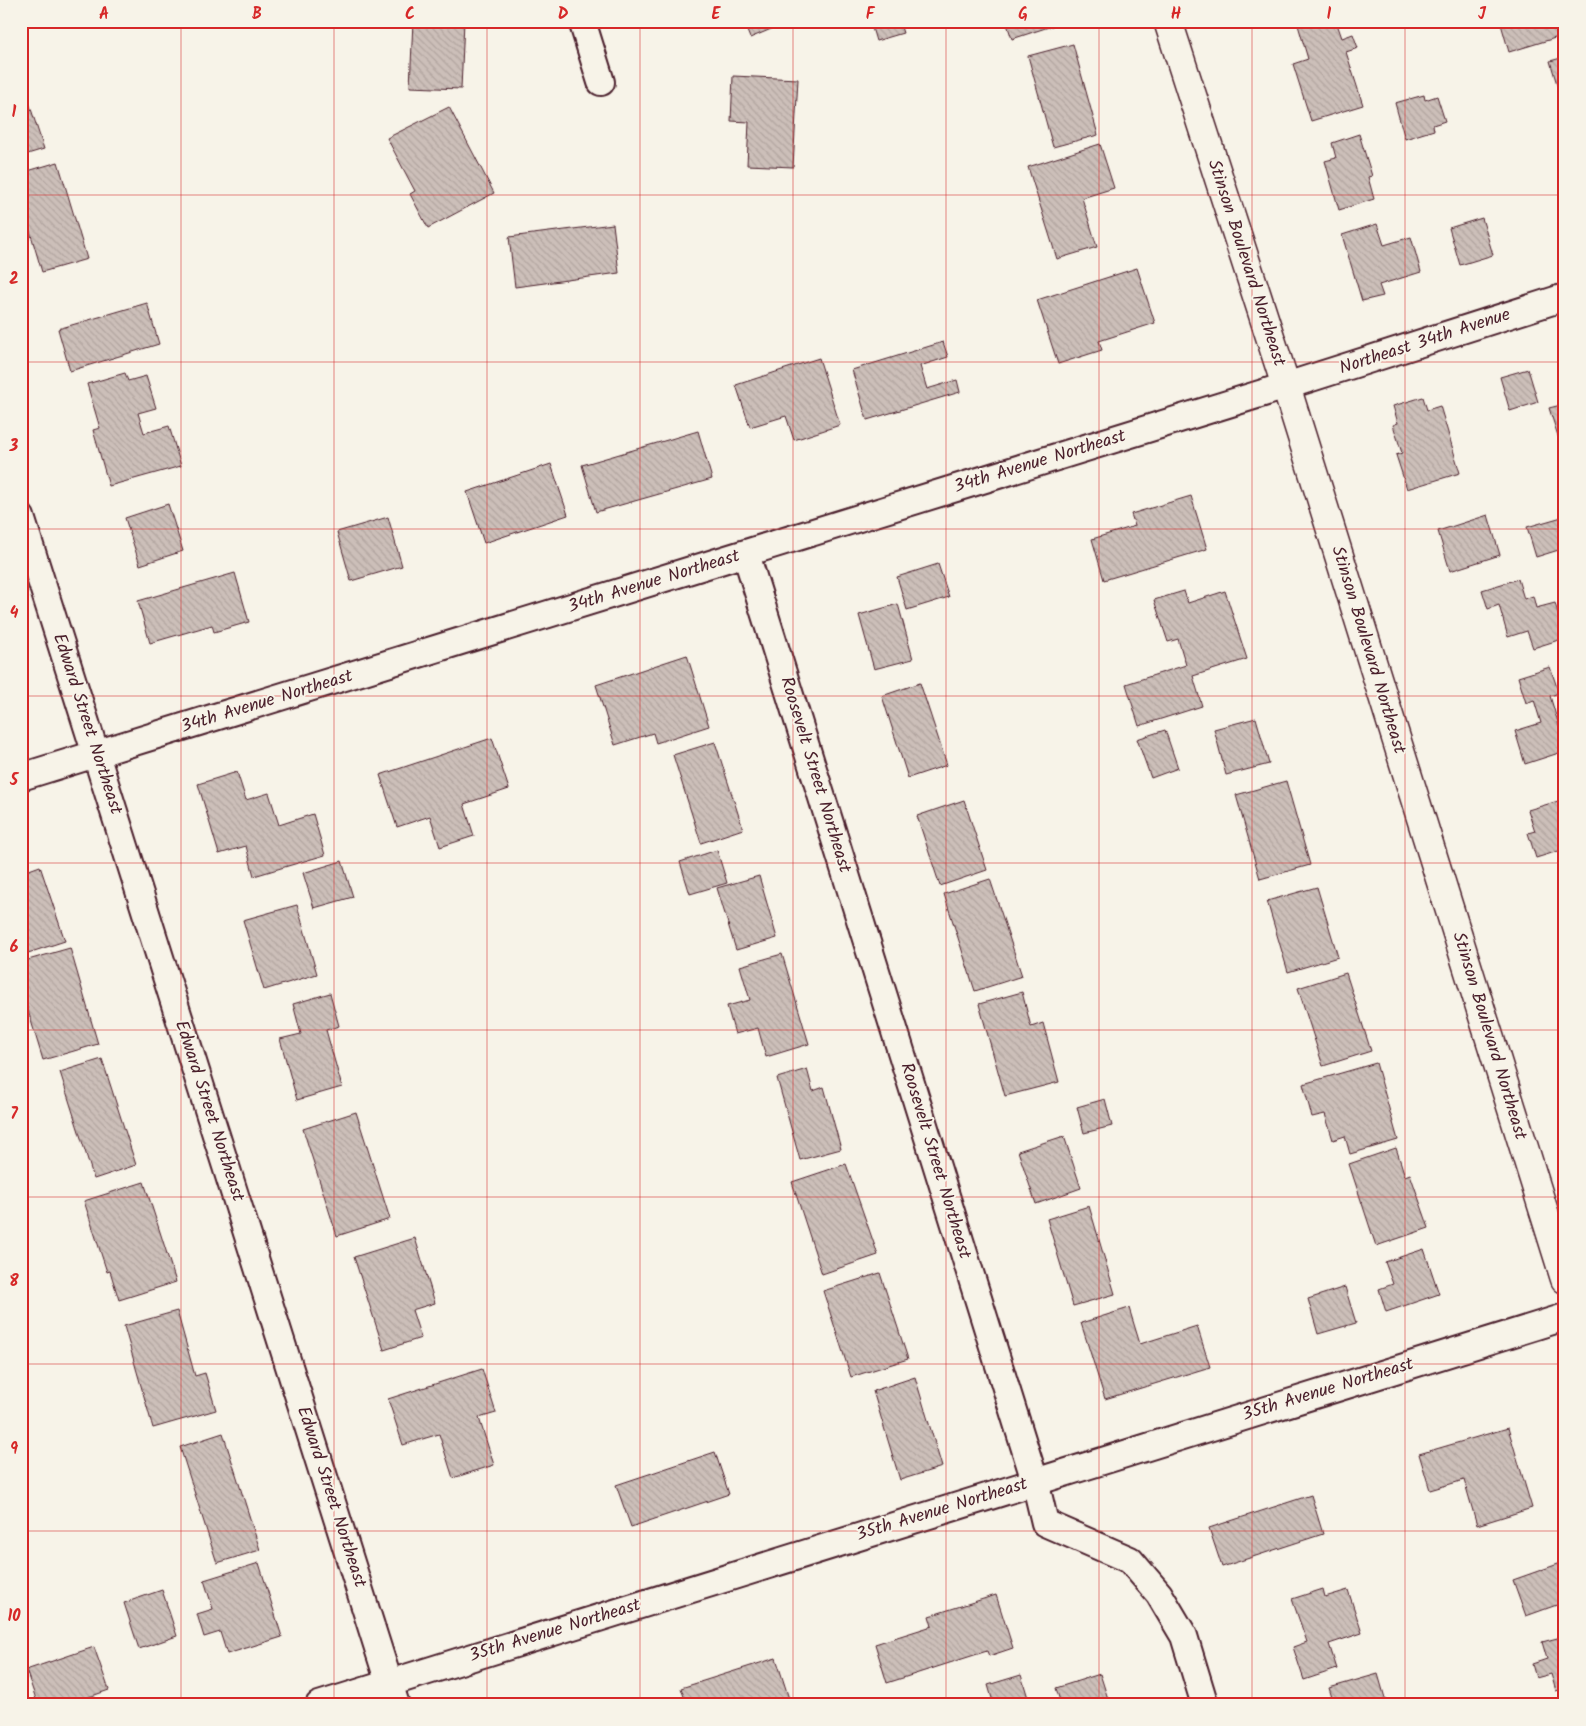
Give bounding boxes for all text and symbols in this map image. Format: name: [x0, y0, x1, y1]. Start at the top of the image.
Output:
text: A: [99, 2, 109, 27]
text: B: [252, 2, 262, 27]
text: C: [405, 2, 415, 27]
text: D: [558, 2, 569, 27]
text: E: [712, 2, 722, 27]
text: F: [866, 2, 876, 27]
text: G: [1018, 2, 1028, 27]
text: H: [1171, 2, 1181, 27]
text: I: [1327, 2, 1332, 27]
text: J: [1478, 2, 1487, 27]
text: 1: [12, 100, 17, 125]
street label: Stinson Boulevard Northeast: [1199, 156, 1293, 371]
text: 2: [9, 267, 19, 292]
street label: Northeast 34th Avenue: [1336, 301, 1514, 383]
street label: 34th Avenue Northeast: [950, 422, 1130, 502]
text: 3: [9, 434, 19, 459]
street label: 34th Avenue Northeast: [564, 542, 744, 622]
street label: Stinson Boulevard Northeast: [1323, 542, 1414, 759]
text: 4: [10, 601, 19, 626]
street label: Edward Street Northeast: [44, 630, 130, 819]
street label: 34th Avenue Northeast: [177, 662, 357, 742]
street label: Roosevelt Street Northeast: [771, 673, 859, 878]
text: 5: [9, 768, 20, 793]
street label: Stinson Boulevard Northeast: [1444, 928, 1535, 1145]
text: 6: [10, 935, 19, 960]
street label: Edward Street Northeast: [166, 1017, 252, 1206]
street label: Roosevelt Street Northeast: [891, 1059, 979, 1264]
text: 7: [10, 1102, 18, 1127]
text: 8: [9, 1269, 19, 1294]
street label: 35th Avenue Northeast: [1239, 1350, 1418, 1430]
street label: Edward Street Northeast: [288, 1403, 374, 1592]
text: 9: [10, 1437, 18, 1462]
street label: 35th Avenue Northeast: [853, 1470, 1032, 1550]
street label: 35th Avenue Northeast: [466, 1591, 645, 1671]
text: 10: [7, 1604, 21, 1629]

